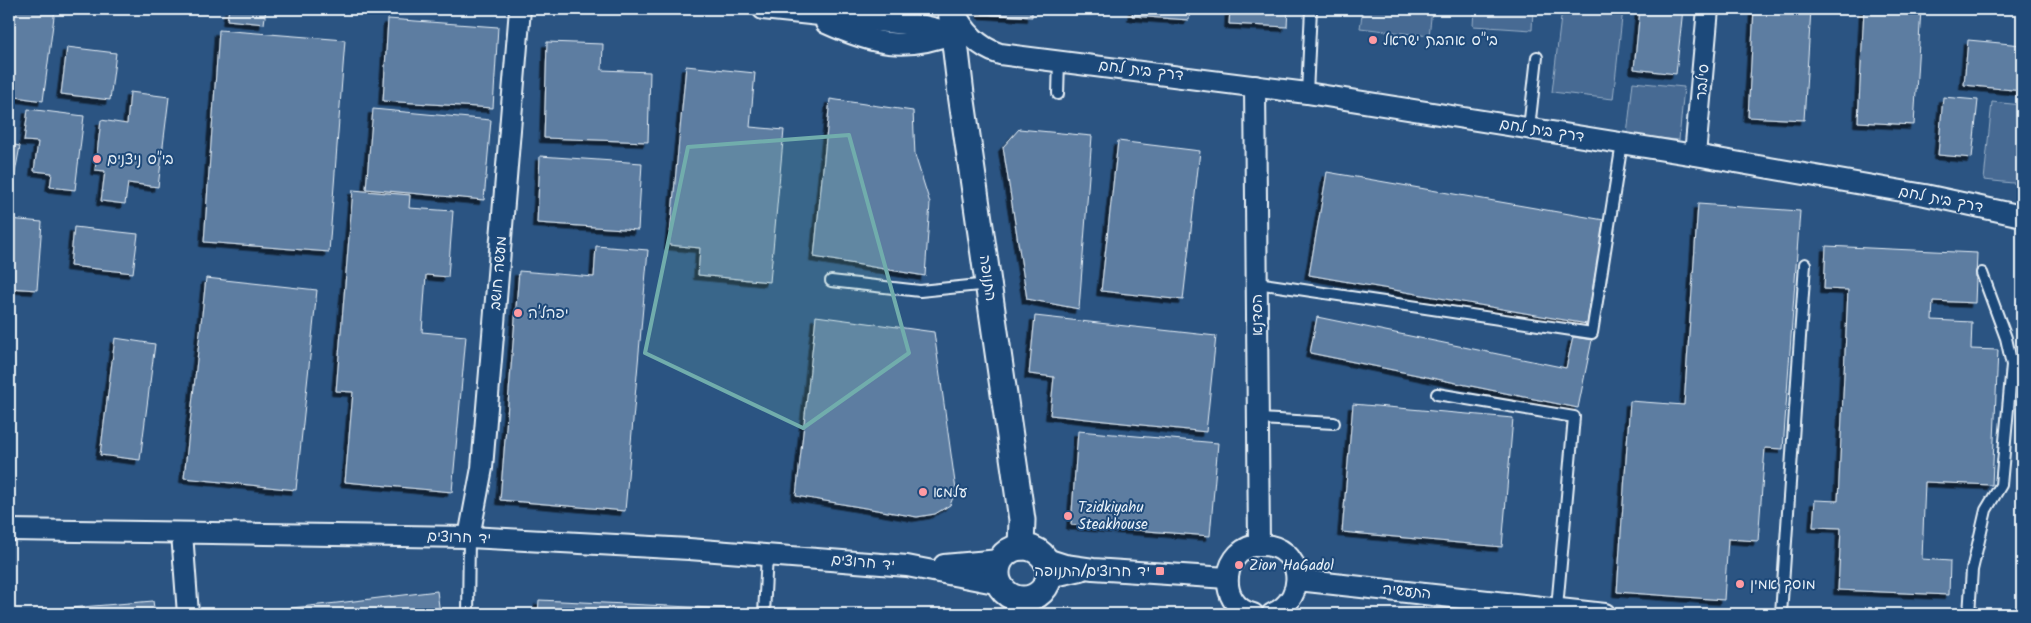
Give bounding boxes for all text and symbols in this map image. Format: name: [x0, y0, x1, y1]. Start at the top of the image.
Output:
place label: בי"ס אהבת ישראל: [1383, 29, 1498, 53]
marker: בי"ס אהבת ישראל: [1367, 34, 1379, 46]
street label: דרך בית לחם: [1097, 54, 1185, 88]
street label: סילבר: [1689, 63, 1717, 101]
street label: דרך בית לחם: [1498, 112, 1586, 150]
place label: בי"ס ניצנים: [107, 148, 174, 172]
marker: בי"ס ניצנים: [91, 153, 103, 165]
street label: דרך בית לחם: [1897, 180, 1985, 220]
street label: מעשה חושב: [484, 235, 514, 311]
street label: התנופה: [972, 253, 1002, 303]
street label: הסדנא: [1246, 294, 1270, 336]
place label: יפהל'ה: [528, 302, 568, 326]
marker: יפהל'ה: [512, 307, 524, 319]
place label: עלמא: [933, 481, 968, 505]
marker: עלמא: [917, 486, 929, 498]
place label: Tzidkiyahu Steakhouse: [1078, 496, 1148, 537]
marker: Tzidkiyahu Steakhouse: [1062, 510, 1074, 522]
street label: יד חרוצים: [427, 525, 491, 551]
street label: יד חרוצים: [830, 548, 896, 578]
place label: Zion HaGadol: [1249, 554, 1334, 578]
marker: Zion HaGadol: [1233, 559, 1245, 571]
place label: יד חרוצים/התנופה: [1034, 560, 1150, 584]
marker: יד חרוצים/התנופה: [1154, 565, 1166, 577]
place label: מוסך אמין: [1750, 573, 1816, 597]
street label: התעשיה: [1381, 577, 1433, 606]
marker: מוסך אמין: [1734, 578, 1746, 590]

